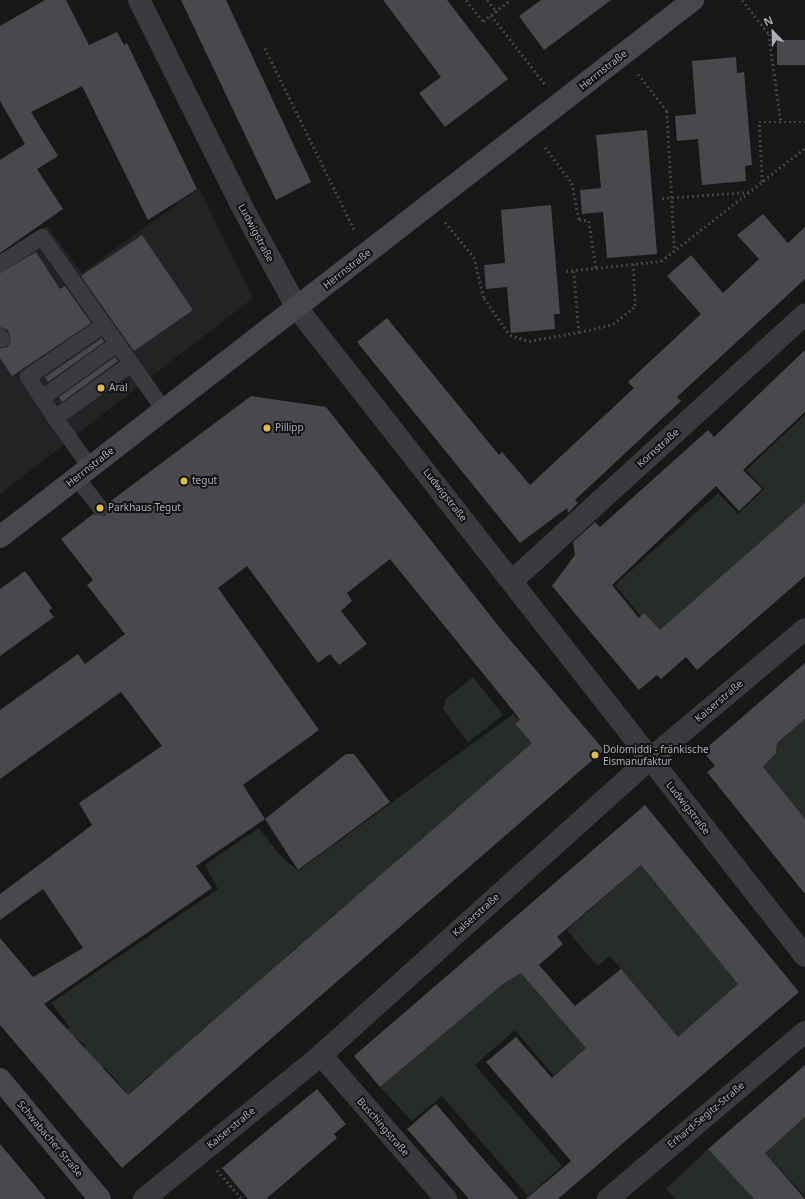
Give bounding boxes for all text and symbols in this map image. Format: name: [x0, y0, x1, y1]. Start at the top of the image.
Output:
north arrow: [753, 12, 793, 52]
text: N: [761, 12, 775, 29]
street label: Herrnstraße: [577, 48, 629, 92]
street label: Ludwigstraße: [236, 202, 276, 264]
street label: Herrnstraße: [321, 247, 373, 291]
place label: Aral: [109, 382, 128, 394]
marker: Aral: [96, 383, 106, 393]
place label: Pillipp: [275, 422, 304, 434]
marker: Pillipp: [262, 423, 272, 433]
street label: Kornstraße: [634, 426, 682, 470]
street label: Herrnstraße: [64, 445, 116, 489]
street label: Ludwigstraße: [421, 466, 469, 524]
place label: tegut: [192, 475, 217, 487]
marker: tegut: [179, 476, 189, 486]
place label: Parkhaus Tegut: [108, 502, 181, 514]
marker: Parkhaus Tegut: [95, 503, 105, 513]
street label: Kaiserstraße: [693, 677, 745, 725]
place label: Dolomiddi - fränkische Eismanufaktur: [603, 743, 709, 766]
marker: Dolomiddi - fränkische Eismanufaktur: [590, 750, 600, 760]
street label: Ludwigstraße: [664, 779, 712, 837]
street label: Kaiserstraße: [450, 891, 502, 939]
street label: Erhard-Segitz-Straße: [665, 1079, 747, 1151]
street label: Buschingstraße: [354, 1095, 412, 1159]
street label: Schwabacher Straße: [15, 1099, 85, 1179]
street label: Kaiserstraße: [204, 1105, 258, 1151]

